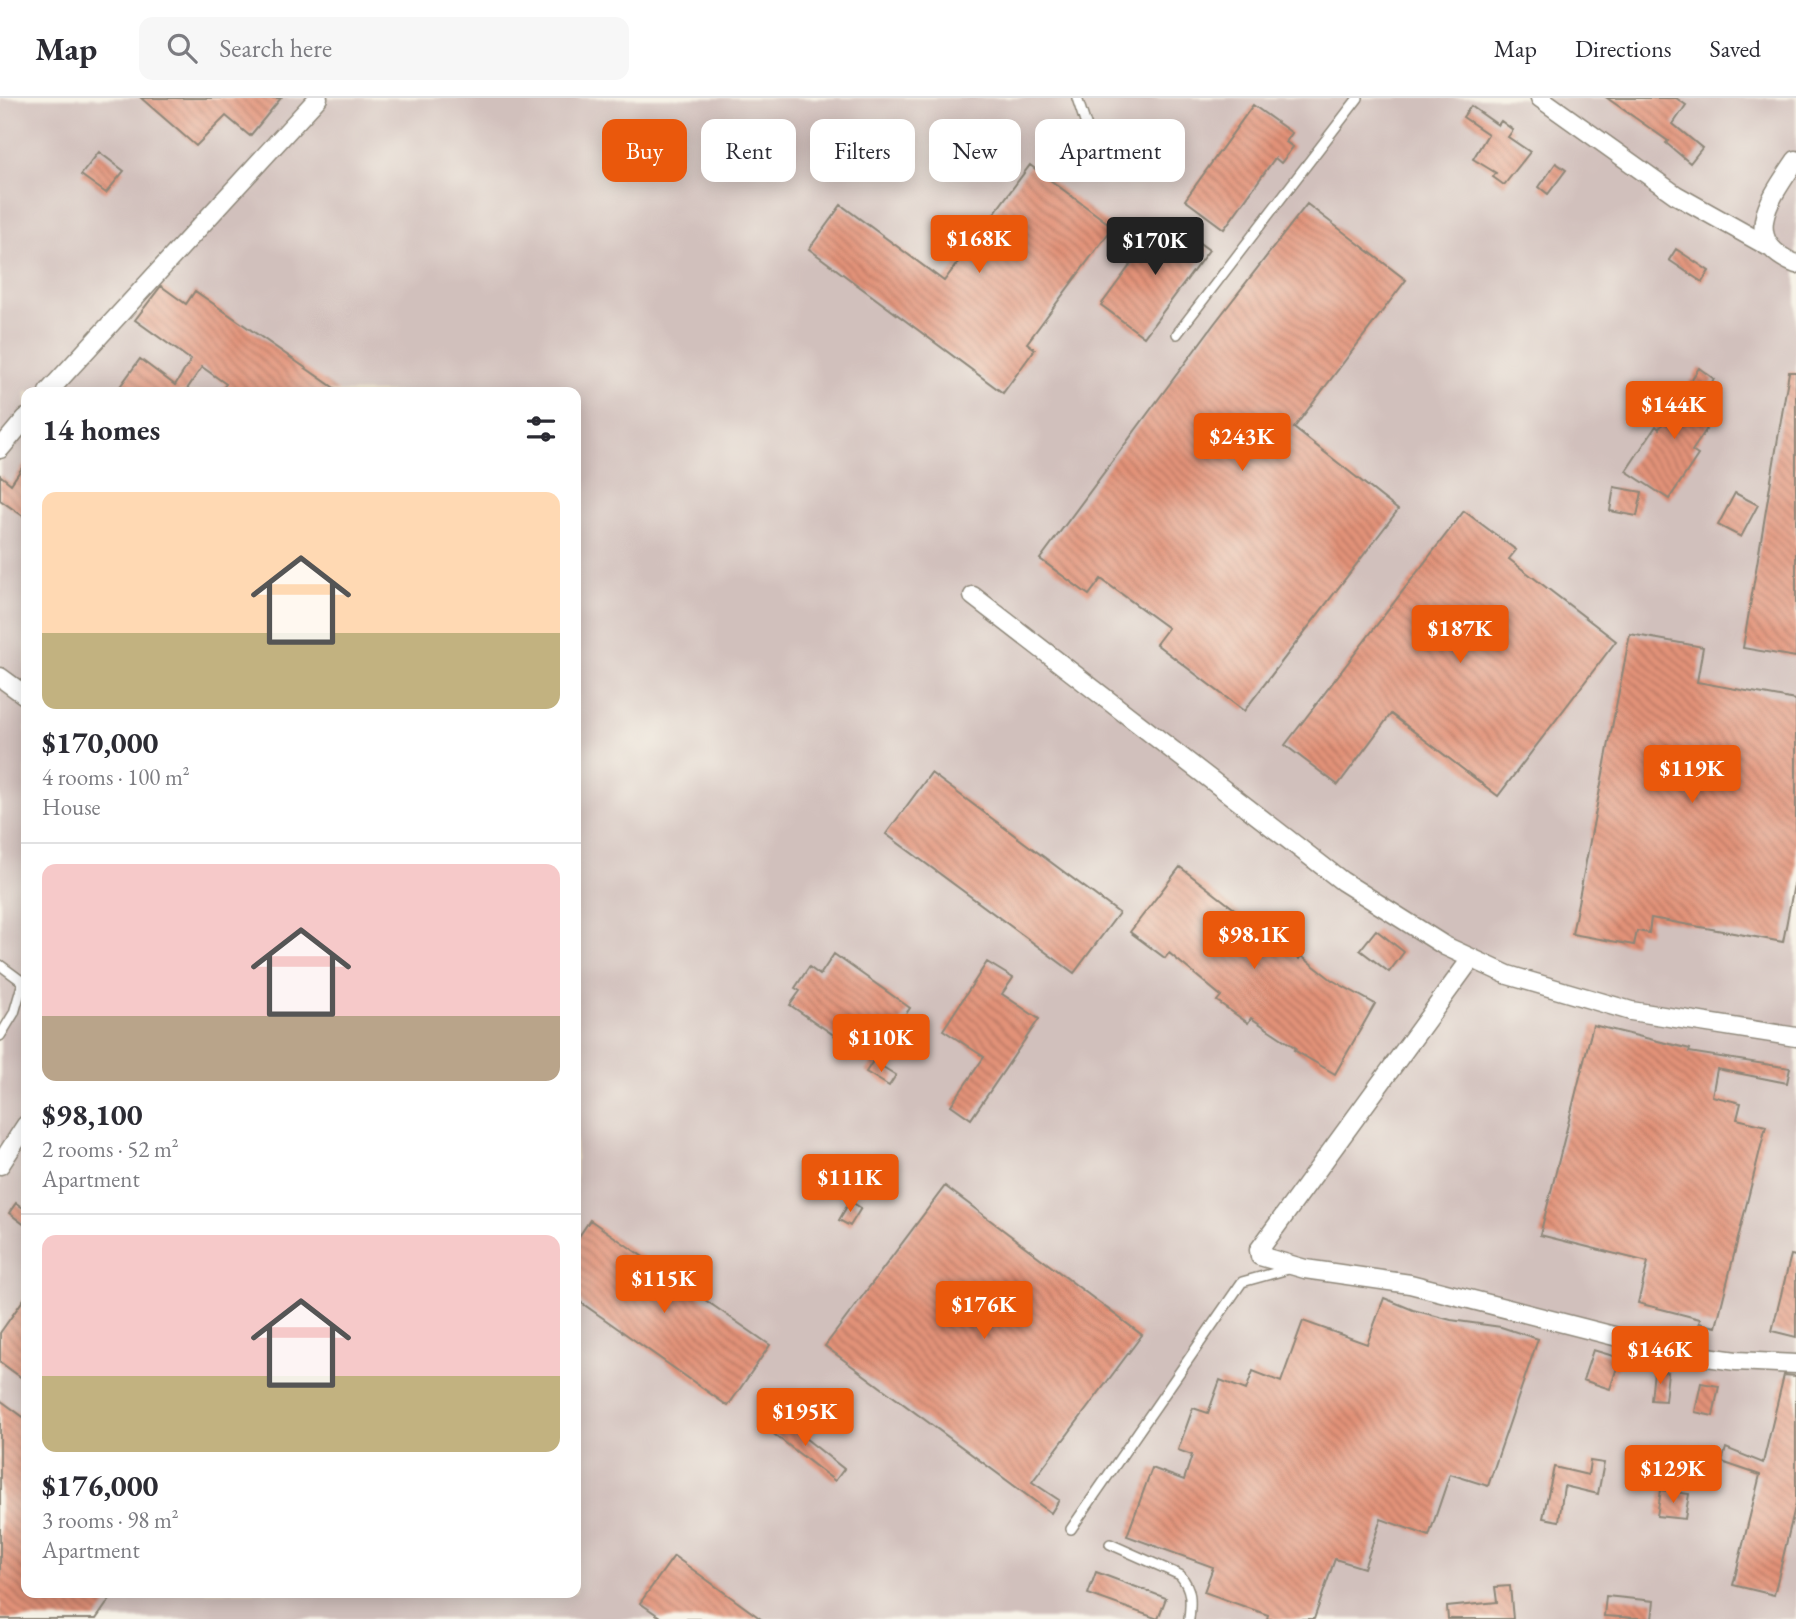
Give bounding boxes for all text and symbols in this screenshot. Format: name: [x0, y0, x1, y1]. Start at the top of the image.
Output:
search box: [139, 17, 629, 80]
text: Map: [35, 27, 97, 70]
icon: search: [163, 29, 201, 67]
text: Search here: [219, 31, 332, 65]
text: Map: [1494, 33, 1537, 64]
text: Directions: [1575, 33, 1672, 64]
text: Saved: [1710, 33, 1761, 64]
chip: Buy: [602, 119, 687, 182]
chip: Rent: [701, 119, 796, 182]
chip: Filters: [810, 119, 915, 182]
chip: New: [929, 119, 1021, 182]
chip: Apartment: [1035, 119, 1185, 182]
pin: $168K: [930, 216, 1028, 275]
pin: $170K: [1106, 218, 1204, 277]
text: $168K: [947, 223, 1011, 253]
text: $170K: [1123, 225, 1187, 255]
pin: $144K: [1625, 382, 1723, 441]
text: $144K: [1642, 389, 1706, 419]
text: 14 homes: [42, 410, 160, 449]
icon: filters: [522, 410, 560, 448]
pin: $243K: [1193, 414, 1291, 473]
text: $243K: [1210, 421, 1274, 451]
icon: home: [238, 537, 364, 663]
pin: $187K: [1411, 606, 1509, 665]
text: $187K: [1428, 613, 1492, 643]
text: $170,000: [42, 723, 158, 762]
pin: $119K: [1643, 746, 1741, 805]
text: $119K: [1660, 753, 1724, 783]
text: 4 rooms · 100 m²: [42, 762, 190, 792]
text: House: [42, 792, 101, 822]
icon: home: [238, 909, 364, 1035]
pin: $98.1K: [1197, 912, 1311, 971]
text: $98.1K: [1219, 919, 1289, 949]
pin: $110K: [832, 1014, 930, 1074]
text: $110K: [849, 1022, 913, 1052]
text: $98,100: [42, 1095, 143, 1134]
text: 2 rooms · 52 m²: [42, 1134, 179, 1164]
pin: $111K: [801, 1154, 899, 1214]
text: $111K: [818, 1162, 882, 1192]
text: Apartment: [42, 1164, 140, 1194]
pin: $115K: [615, 1256, 713, 1315]
text: $115K: [632, 1263, 696, 1293]
icon: home: [238, 1280, 364, 1406]
pin: $176K: [935, 1282, 1033, 1341]
text: $176K: [952, 1289, 1016, 1319]
pin: $146K: [1611, 1326, 1709, 1386]
text: $146K: [1628, 1334, 1692, 1364]
pin: $195K: [756, 1388, 854, 1448]
text: $195K: [773, 1396, 837, 1426]
pin: $129K: [1624, 1446, 1722, 1505]
text: $129K: [1641, 1453, 1705, 1483]
text: $176,000: [42, 1466, 158, 1505]
text: 3 rooms · 98 m²: [42, 1505, 179, 1535]
text: Apartment: [42, 1535, 140, 1565]

